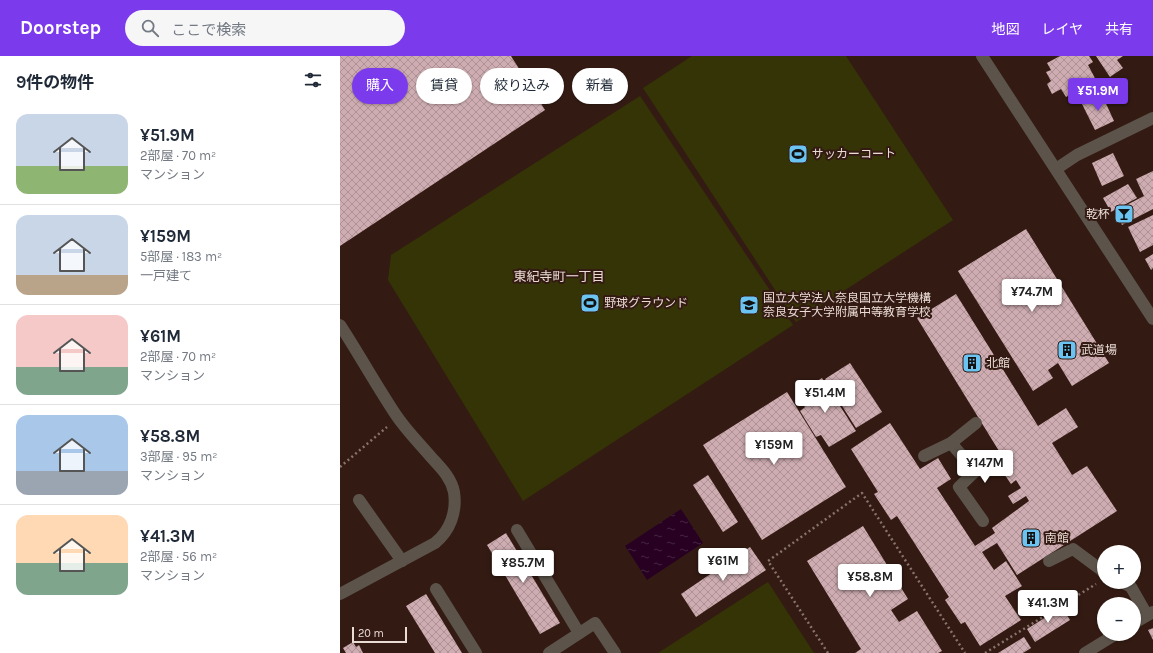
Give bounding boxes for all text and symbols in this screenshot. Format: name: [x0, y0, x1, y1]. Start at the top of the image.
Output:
search box: [125, 10, 405, 46]
text: Doorstep: [20, 17, 101, 39]
icon: search: [139, 17, 161, 39]
text: ここで検索: [171, 21, 246, 39]
text: 地図: [991, 21, 1019, 38]
text: レイヤ: [1041, 21, 1083, 38]
text: 共有: [1105, 21, 1133, 38]
chip: 購入: [352, 68, 408, 104]
chip: 賃貸: [416, 68, 472, 104]
chip: 絞り込み: [480, 68, 564, 104]
chip: 新着: [572, 68, 628, 104]
icon: filters: [302, 69, 324, 91]
text: 9件の物件: [16, 72, 94, 92]
pin: ¥51.9M: [1065, 78, 1131, 112]
text: ¥51.9M: [1077, 83, 1119, 98]
text: ¥51.9M: [140, 125, 195, 145]
icon: home: [48, 130, 96, 178]
sports icon: サッカーコート: [787, 143, 809, 165]
place label: サッカーコート: [812, 147, 896, 161]
text: 2部屋 · 70 m²: [140, 148, 216, 163]
text: マンション: [140, 167, 205, 182]
bar icon: 乾杯: [1113, 203, 1135, 225]
place label: 乾杯: [1086, 207, 1110, 221]
text: ¥159M: [140, 226, 191, 246]
icon: home: [48, 231, 96, 279]
text: 5部屋 · 183 m²: [140, 249, 222, 264]
text: 一戸建て: [140, 268, 192, 283]
district label: 東紀寺町一丁目: [513, 269, 605, 284]
pin: ¥74.7M: [999, 279, 1065, 313]
text: ¥74.7M: [1011, 284, 1053, 299]
place label: 国立大学法人奈良国立大学機構 奈良女子大学附属中等教育学校: [763, 291, 931, 319]
sports icon: 野球グラウンド: [579, 292, 601, 314]
school or university icon: 国立大学法人奈良国立大学機構 奈良女子大学附属中等教育学校: [738, 294, 760, 316]
place label: 野球グラウンド: [604, 296, 688, 310]
text: ¥61M: [140, 326, 181, 346]
icon: home: [48, 331, 96, 379]
building icon: 武道場: [1056, 339, 1078, 361]
place label: 武道場: [1081, 343, 1117, 357]
text: 2部屋 · 70 m²: [140, 349, 216, 364]
building icon: 北館: [961, 352, 983, 374]
place label: 北館: [986, 356, 1010, 370]
text: マンション: [140, 368, 205, 383]
pin: ¥51.4M: [792, 380, 858, 414]
text: ¥51.4M: [804, 385, 846, 400]
text: ¥58.8M: [140, 426, 200, 446]
icon: home: [48, 431, 96, 479]
pin: ¥159M: [746, 432, 802, 466]
text: ¥159M: [754, 437, 794, 452]
text: 3部屋 · 95 m²: [140, 449, 218, 464]
pin: ¥147M: [957, 450, 1013, 484]
text: ¥147M: [966, 455, 1004, 470]
text: マンション: [140, 468, 205, 483]
text: ¥41.3M: [140, 526, 195, 546]
building icon: 南館: [1020, 527, 1042, 549]
icon: home: [48, 531, 96, 579]
place label: 南館: [1045, 531, 1069, 545]
map controls: [1097, 545, 1141, 641]
button: +: [1097, 545, 1141, 589]
pin: ¥61M: [699, 548, 747, 582]
text: 2部屋 · 56 m²: [140, 549, 217, 564]
pin: ¥85.7M: [490, 550, 556, 584]
text: ¥61M: [707, 553, 739, 568]
text: ¥85.7M: [501, 555, 545, 570]
pin: ¥58.8M: [837, 564, 903, 598]
text: マンション: [140, 568, 205, 583]
text: ¥58.8M: [847, 569, 893, 584]
pin: ¥41.3M: [1015, 590, 1081, 624]
text: ¥41.3M: [1027, 595, 1069, 610]
button: −: [1097, 597, 1141, 641]
scale bar: [352, 625, 407, 644]
text: 20 m: [358, 627, 384, 640]

